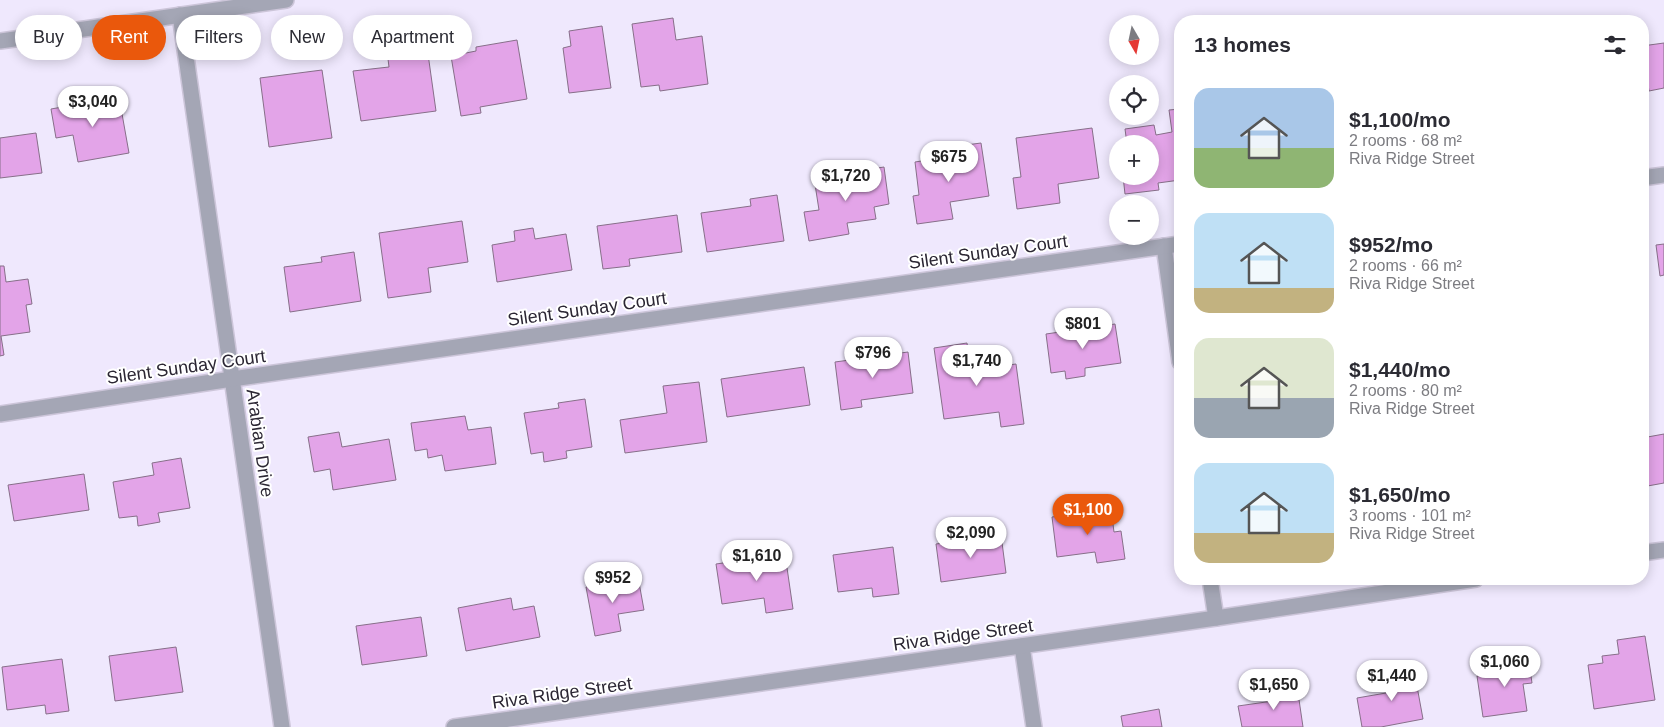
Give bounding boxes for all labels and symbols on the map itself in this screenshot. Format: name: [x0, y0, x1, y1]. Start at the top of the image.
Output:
north arrow: [1109, 15, 1159, 65]
pin: $3,040: [52, 86, 134, 128]
pin: $675: [919, 140, 979, 183]
pin: $1,720: [805, 160, 887, 202]
street label: Silent Sunday Court: [907, 231, 1069, 273]
street label: Silent Sunday Court: [506, 288, 668, 330]
pin: $801: [1053, 308, 1113, 350]
pin: $796: [843, 336, 903, 379]
pin: $1,740: [936, 344, 1018, 387]
street label: Silent Sunday Court: [105, 346, 267, 388]
street label: Arabian Drive: [243, 388, 277, 498]
pin: $1,100: [1047, 494, 1129, 536]
pin: $2,090: [930, 516, 1012, 559]
pin: $1,610: [716, 540, 798, 582]
pin: $952: [583, 562, 643, 604]
street label: Riva Ridge Street: [892, 615, 1034, 655]
pin: $1,060: [1464, 646, 1546, 688]
pin: $1,440: [1351, 660, 1433, 702]
pin: $1,650: [1233, 668, 1315, 711]
street label: Riva Ridge Street: [491, 673, 633, 713]

